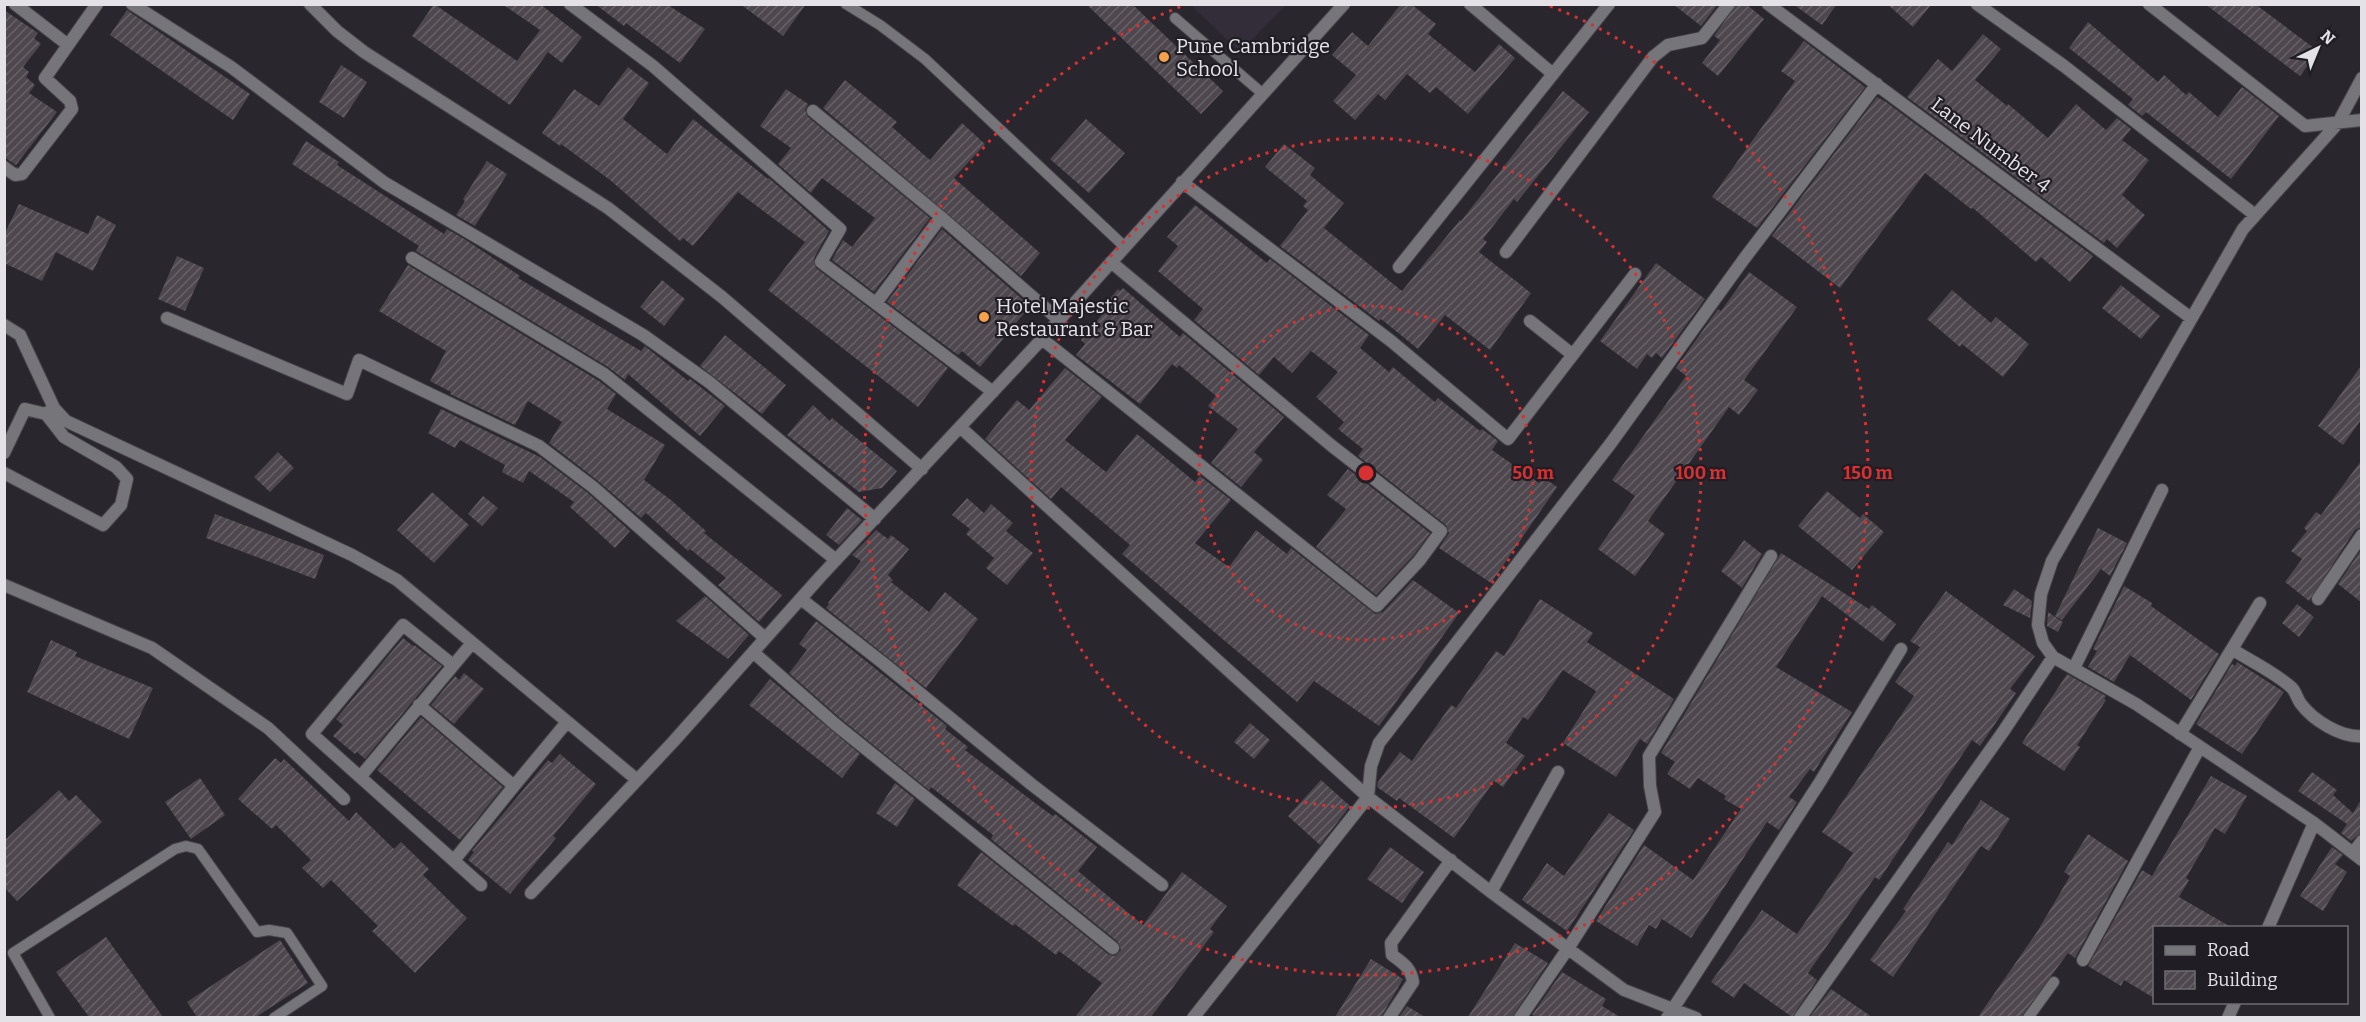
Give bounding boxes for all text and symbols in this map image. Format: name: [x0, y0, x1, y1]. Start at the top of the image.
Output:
north arrow: [2288, 18, 2348, 78]
text: N: [2317, 26, 2339, 49]
place label: Pune Cambridge School: [1176, 34, 1330, 81]
marker: Pune Cambridge School: [1157, 50, 1171, 64]
street label: Lane Number 4: [1926, 92, 2056, 198]
place label: Hotel Majestic Restaurant & Bar: [996, 294, 1153, 341]
marker: Hotel Majestic Restaurant & Bar: [977, 310, 991, 324]
text: 50 m: [1512, 462, 1554, 484]
text: 100 m: [1675, 462, 1727, 484]
text: 150 m: [1843, 462, 1893, 484]
centre of rings: [1356, 463, 1376, 483]
legend: [2153, 926, 2348, 1004]
text: Road: [2207, 939, 2250, 961]
text: Building: [2207, 969, 2278, 991]

